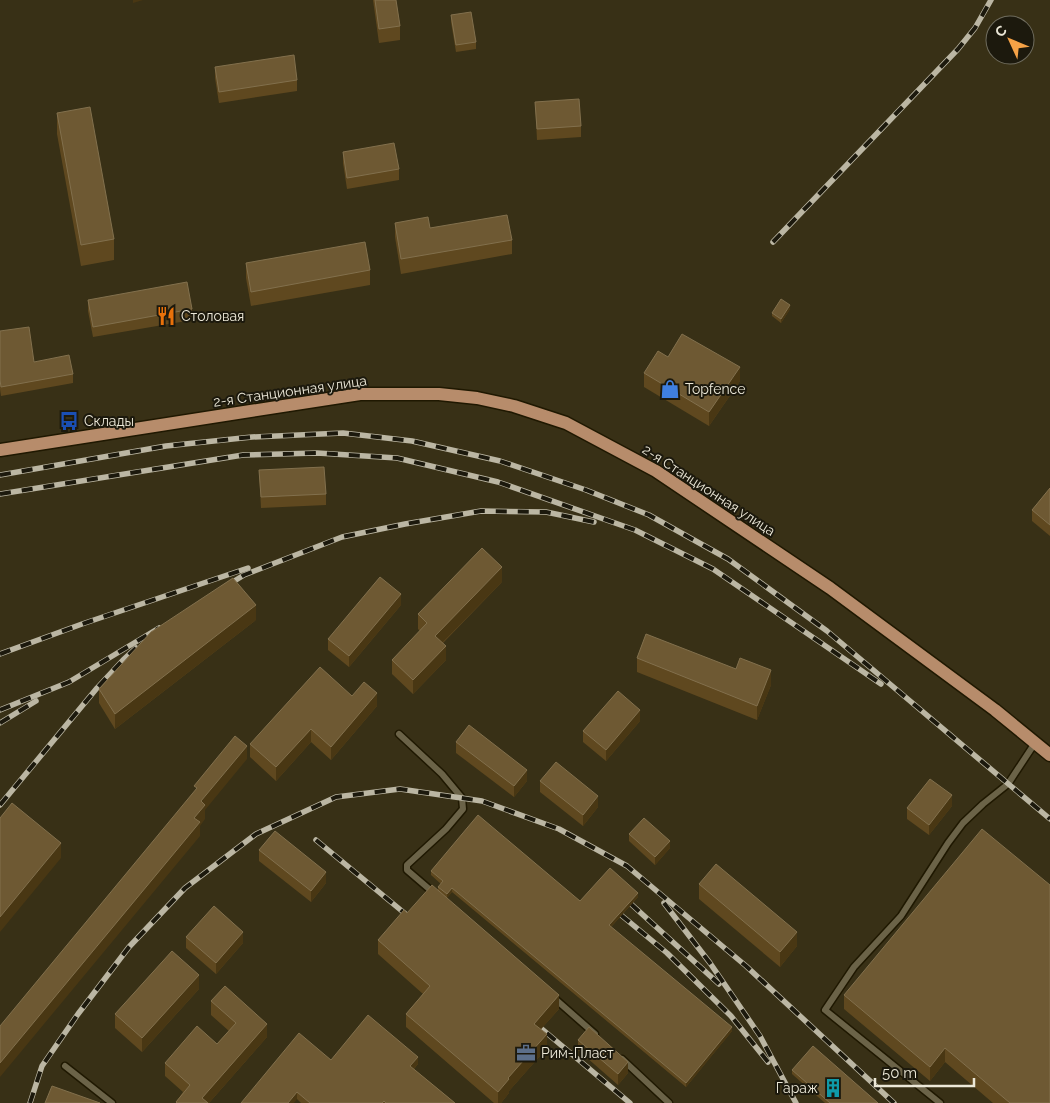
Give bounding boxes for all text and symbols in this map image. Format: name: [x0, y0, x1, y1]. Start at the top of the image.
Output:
north arrow: [985, 15, 1035, 65]
text: С: [992, 22, 1010, 40]
restaurant icon: Столовая: [155, 305, 177, 327]
place label: Столовая: [181, 308, 244, 324]
street label: 2-я Станционная улица: [212, 372, 368, 410]
shop icon: Topfence: [659, 378, 681, 400]
place label: Topfence: [685, 381, 745, 397]
bus stop icon: Склады: [58, 410, 80, 432]
place label: Склады: [84, 413, 134, 429]
street label: 2-я Станционная улица: [640, 441, 778, 539]
office icon: Рим-Пласт: [515, 1042, 537, 1064]
place label: Рим-Пласт: [541, 1045, 614, 1061]
scale bar: [875, 1056, 974, 1088]
text: 50 m: [882, 1064, 917, 1082]
building icon: Гараж: [822, 1077, 844, 1099]
place label: Гараж: [776, 1080, 818, 1096]

